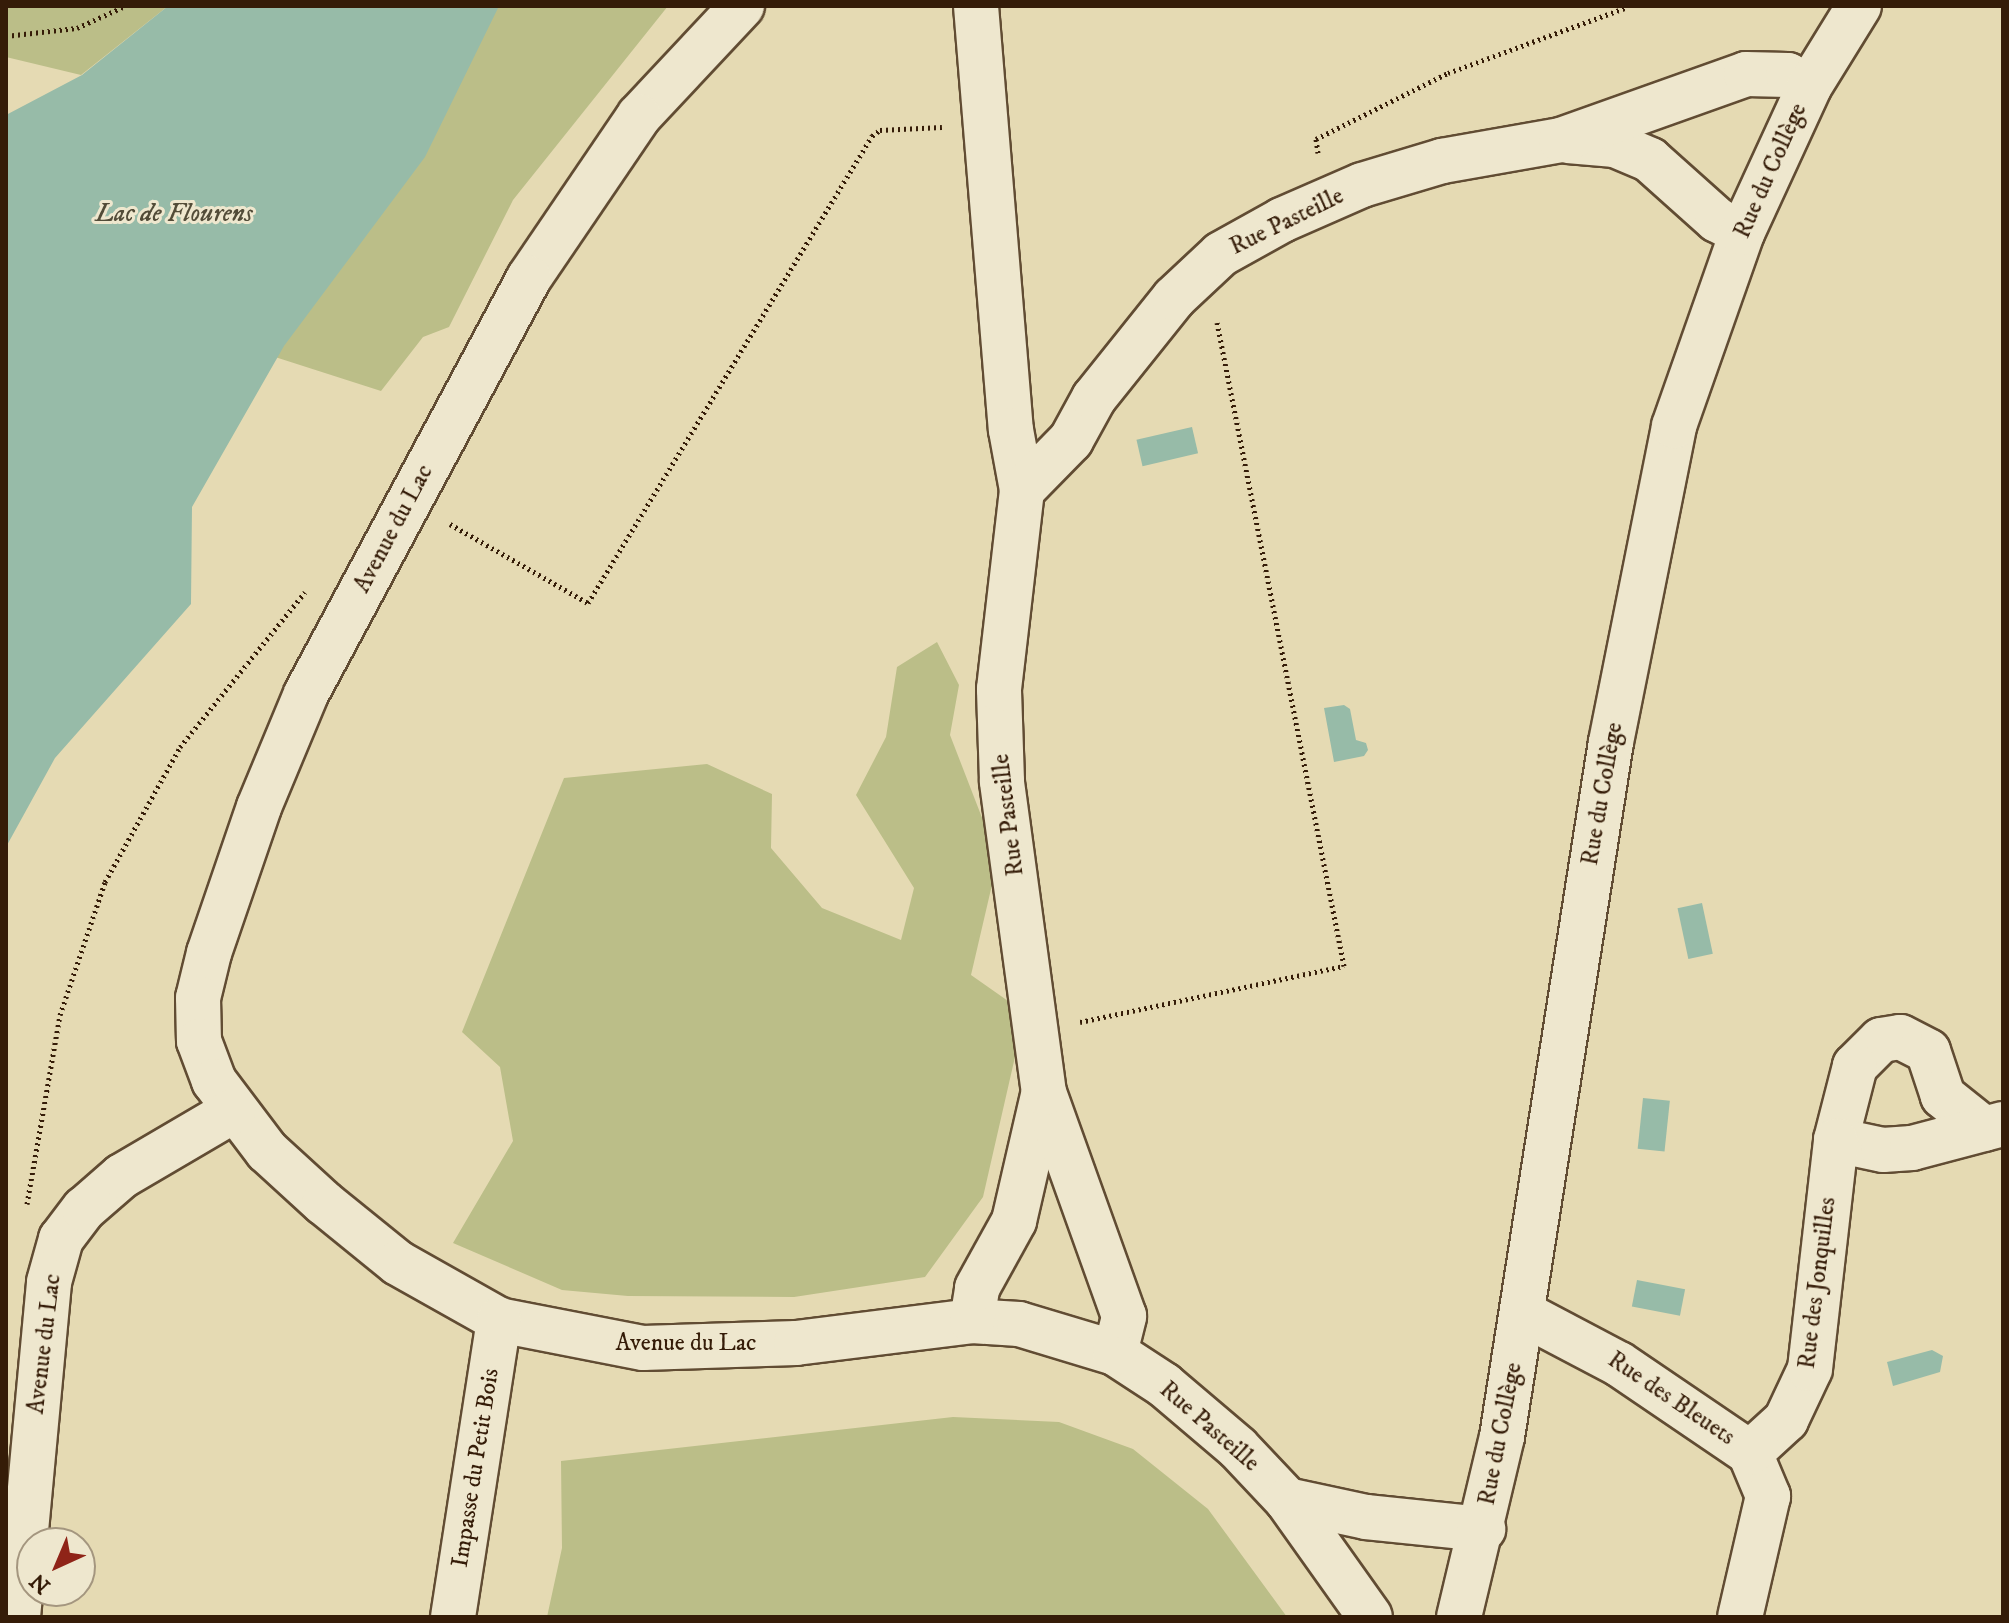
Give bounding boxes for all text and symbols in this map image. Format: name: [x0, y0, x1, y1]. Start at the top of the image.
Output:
street label: Rue du Collège: [1728, 99, 1814, 243]
street label: Rue Pasteille: [1225, 182, 1349, 262]
water label: Lac de Flourens: [95, 198, 253, 230]
street label: Avenue du Lac: [348, 460, 440, 598]
street label: Rue du Collège: [1576, 720, 1630, 868]
street label: Rue Pasteille: [987, 752, 1031, 878]
street label: Rue des Jonquilles: [1793, 1195, 1843, 1371]
street label: Avenue du Lac: [22, 1272, 68, 1416]
street label: Avenue du Lac: [616, 1330, 756, 1358]
street label: Rue des Bleuets: [1602, 1346, 1740, 1452]
street label: Rue du Collège: [1473, 1360, 1529, 1508]
street label: Impasse du Petit Bois: [446, 1366, 506, 1570]
street label: Rue Pasteille: [1153, 1376, 1265, 1478]
north arrow: [16, 1527, 96, 1607]
text: N: [24, 1567, 56, 1599]

